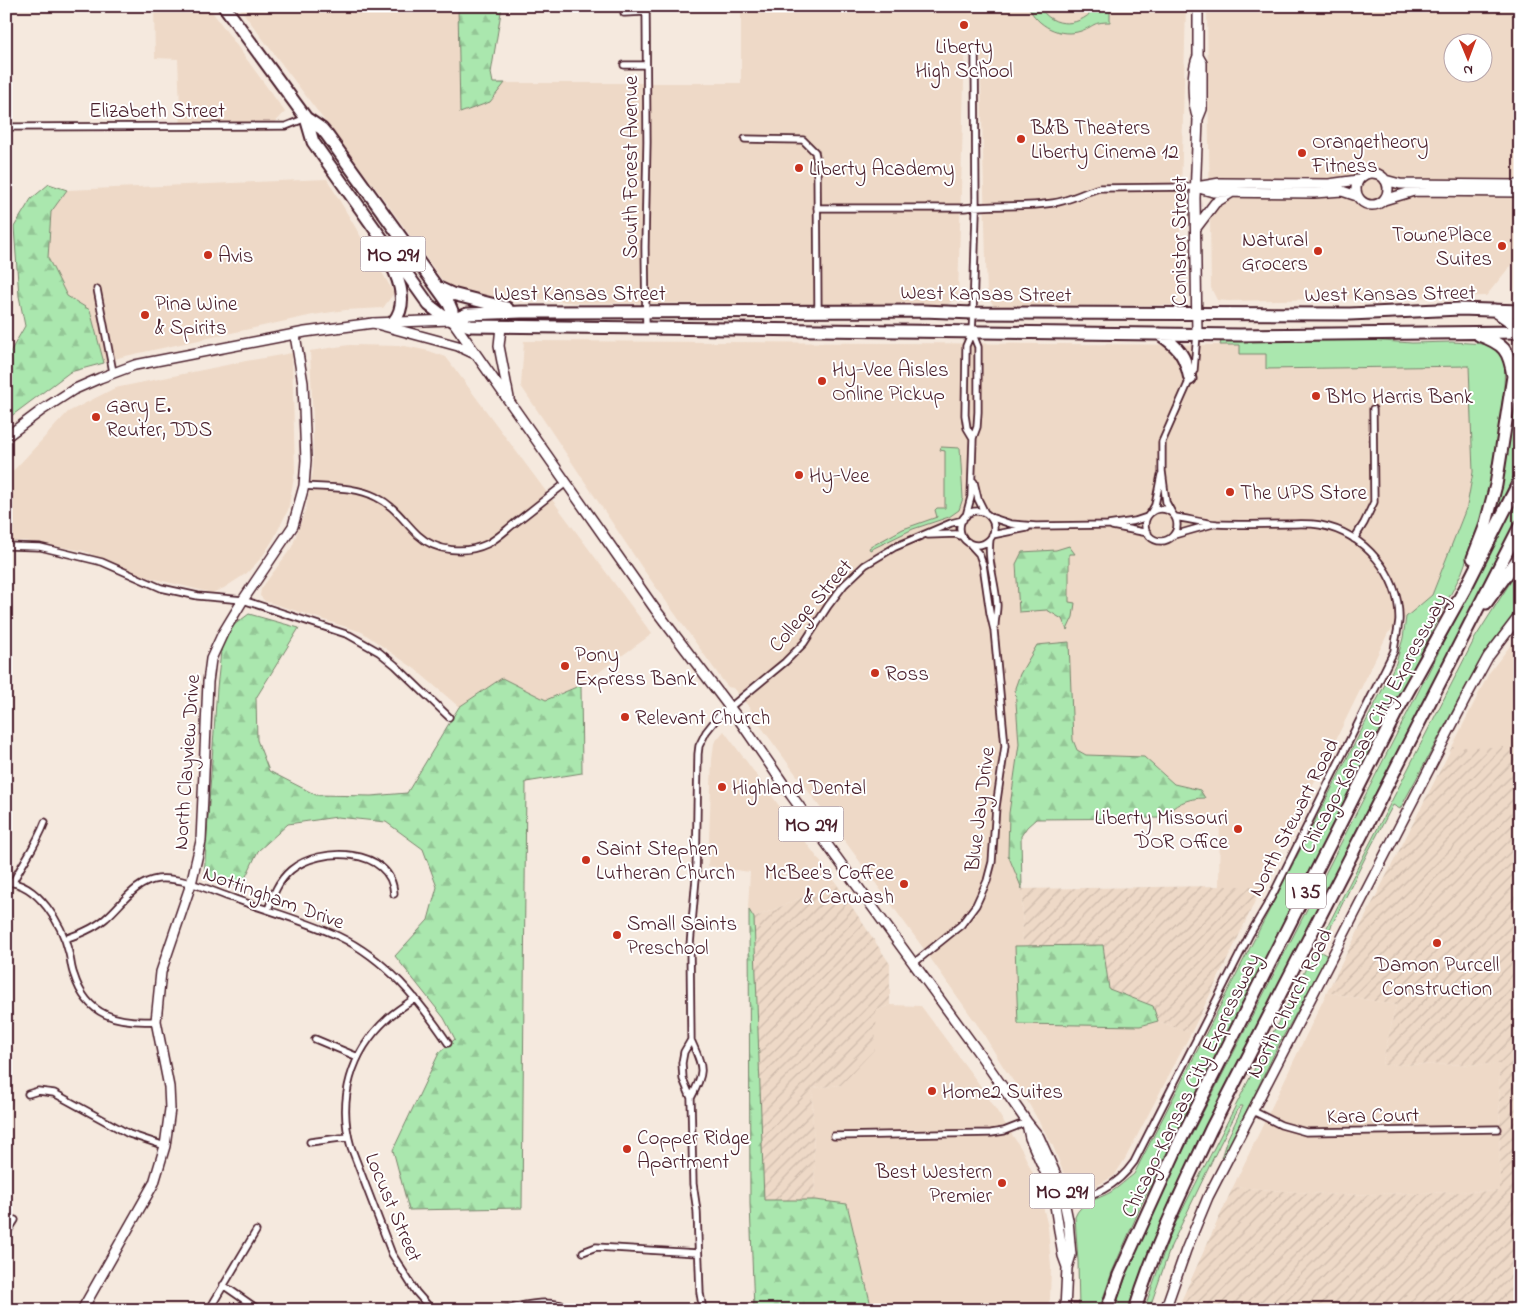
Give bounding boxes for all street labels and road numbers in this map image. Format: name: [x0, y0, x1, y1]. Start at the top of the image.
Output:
street label: South Forest Avenue: [617, 75, 647, 258]
street label: Elizabeth Street: [89, 97, 225, 127]
street label: Conistor Street: [1166, 176, 1196, 306]
road number: MO 291: [360, 236, 426, 272]
street label: West Kansas Street: [900, 279, 1072, 311]
street label: West Kansas Street: [1304, 279, 1476, 311]
street label: West Kansas Street: [494, 280, 666, 310]
street label: College Street: [762, 553, 862, 661]
street label: Chicago-Kansas City Expressway: [1293, 588, 1458, 860]
street label: North Clayview Drive: [167, 673, 211, 851]
street label: North Stewart Road: [1242, 734, 1348, 902]
street label: Blue Jay Drive: [958, 745, 1006, 875]
road number: MO 291: [778, 806, 844, 842]
street label: Nottingham Drive: [198, 859, 349, 940]
road number: I 35: [1286, 874, 1326, 908]
street label: North Church Road: [1240, 924, 1341, 1084]
street label: Chicago-Kansas City Expressway: [1115, 949, 1271, 1224]
street label: Kara Court: [1326, 1101, 1420, 1133]
street label: Locust Street: [356, 1149, 429, 1267]
road number: MO 291: [1030, 1174, 1094, 1208]

